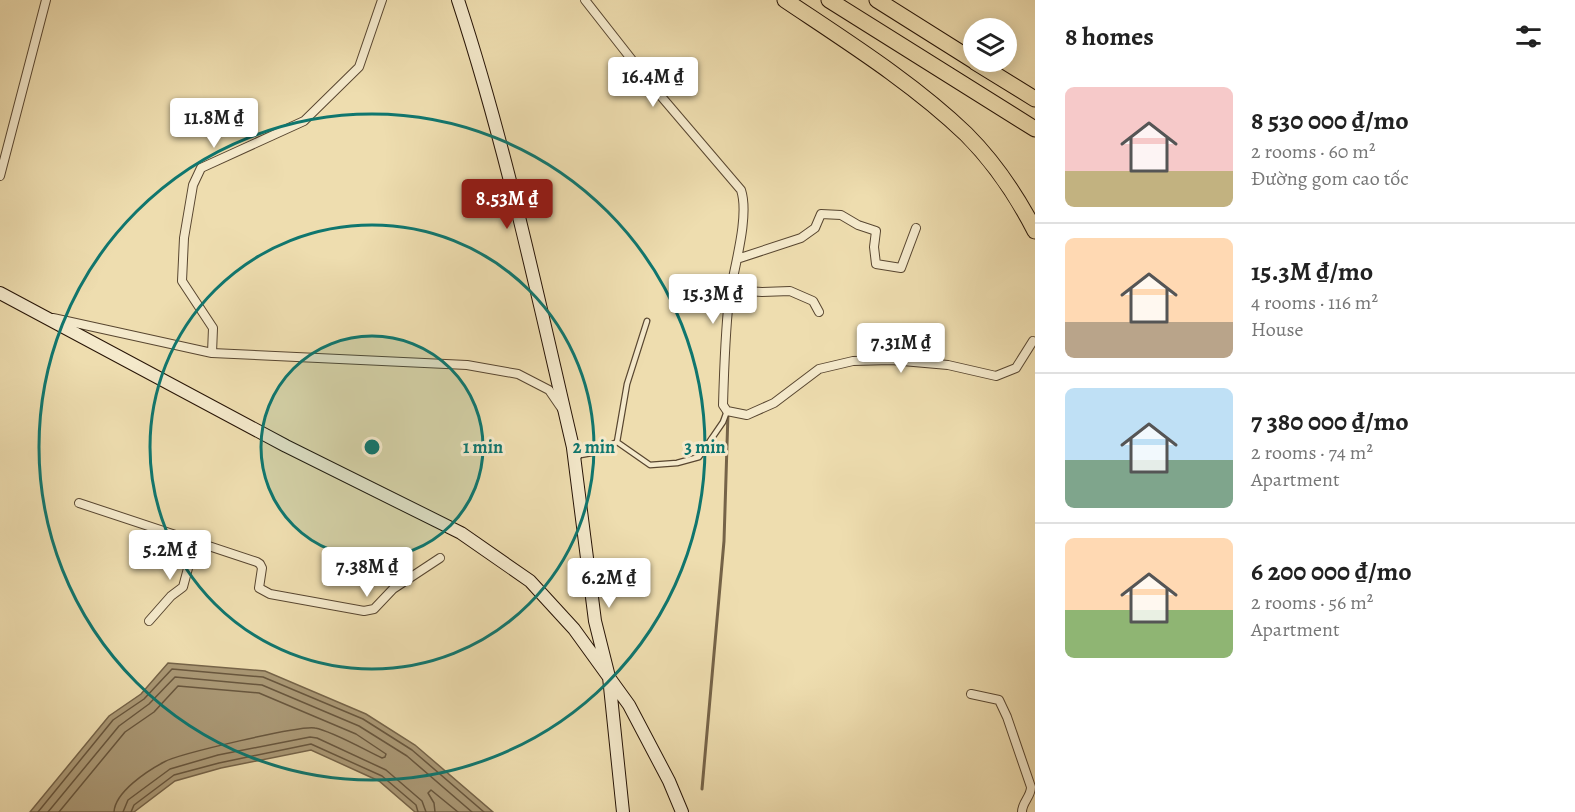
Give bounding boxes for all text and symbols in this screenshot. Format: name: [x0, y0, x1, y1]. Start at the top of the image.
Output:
map controls: [963, 18, 1017, 72]
button: layers: [963, 18, 1017, 72]
text: 8 homes: [1065, 19, 1154, 54]
icon: filters: [1512, 20, 1545, 53]
pin: 16.4M ₫: [598, 57, 708, 108]
text: 16.4M ₫: [622, 63, 684, 90]
pin: 11.8M ₫: [159, 98, 269, 149]
text: 8 530 000 ₫/mo: [1251, 103, 1409, 138]
text: 11.8M ₫: [184, 104, 244, 131]
icon: home: [1113, 111, 1185, 183]
text: 2 rooms · 60 m²: [1251, 138, 1375, 165]
text: Đường gom cao tốc: [1251, 165, 1409, 192]
pin: 8.53M ₫: [452, 179, 562, 230]
text: 8.53M ₫: [476, 185, 538, 212]
text: 15.3M ₫/mo: [1251, 254, 1373, 289]
icon: home: [1113, 262, 1185, 334]
pin: 15.3M ₫: [658, 274, 768, 325]
text: 15.3M ₫: [683, 280, 743, 307]
text: 4 rooms · 116 m²: [1251, 289, 1378, 316]
text: House: [1251, 316, 1303, 343]
pin: 7.31M ₫: [846, 323, 956, 374]
text: 7.31M ₫: [871, 329, 931, 356]
text: 7 380 000 ₫/mo: [1251, 404, 1409, 439]
icon: home: [1113, 412, 1185, 484]
text: 1 min: [463, 435, 503, 459]
text: 2 min: [573, 435, 615, 459]
text: 3 min: [684, 435, 726, 459]
centre of rings: [362, 437, 382, 457]
text: 2 rooms · 74 m²: [1251, 439, 1373, 466]
text: Apartment: [1251, 466, 1340, 493]
pin: 5.2M ₫: [121, 530, 219, 581]
text: 5.2M ₫: [143, 536, 197, 563]
pin: 7.38M ₫: [312, 547, 422, 598]
text: 7.38M ₫: [336, 553, 398, 580]
text: 6 200 000 ₫/mo: [1251, 554, 1412, 589]
pin: 6.2M ₫: [560, 558, 658, 609]
icon: home: [1113, 562, 1185, 634]
text: 6.2M ₫: [582, 564, 637, 591]
text: 2 rooms · 56 m²: [1251, 589, 1373, 616]
text: Apartment: [1251, 616, 1340, 643]

